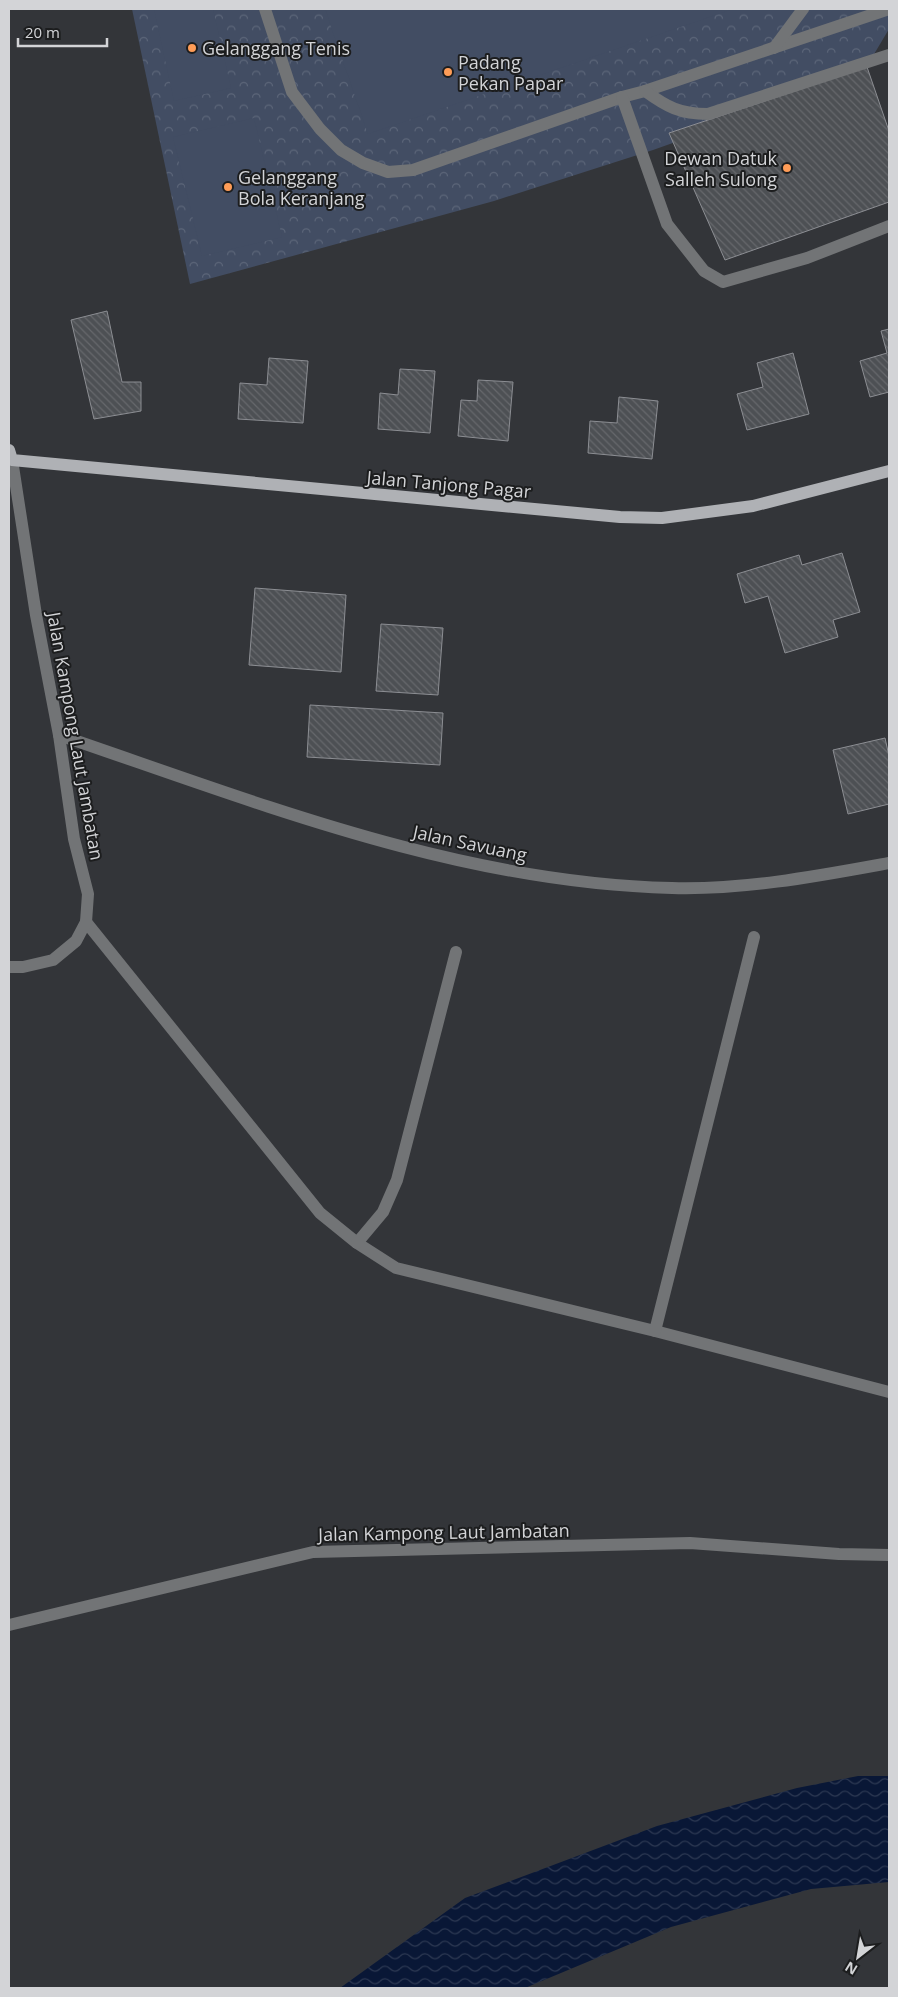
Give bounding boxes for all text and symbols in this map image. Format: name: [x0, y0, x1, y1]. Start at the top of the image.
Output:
scale bar: [18, 15, 106, 47]
text: 20 m: [25, 22, 60, 42]
place label: Gelanggang Tenis: [202, 36, 350, 60]
marker: Gelanggang Tenis: [186, 42, 198, 54]
place label: Padang Pekan Papar: [458, 50, 564, 95]
marker: Padang Pekan Papar: [442, 66, 454, 78]
place label: Dewan Datuk Salleh Sulong: [664, 146, 778, 191]
marker: Dewan Datuk Salleh Sulong: [781, 162, 793, 174]
place label: Gelanggang Bola Keranjang: [238, 165, 365, 210]
marker: Gelanggang Bola Keranjang: [222, 181, 234, 193]
street label: Jalan Tanjong Pagar: [364, 465, 533, 503]
street label: Jalan Kampong Laut Jambatan: [42, 608, 110, 862]
street label: Jalan Savuang: [409, 819, 529, 867]
street label: Jalan Kampong Laut Jambatan: [316, 1518, 570, 1546]
north arrow: [833, 1932, 883, 1982]
text: N: [841, 1957, 861, 1980]

